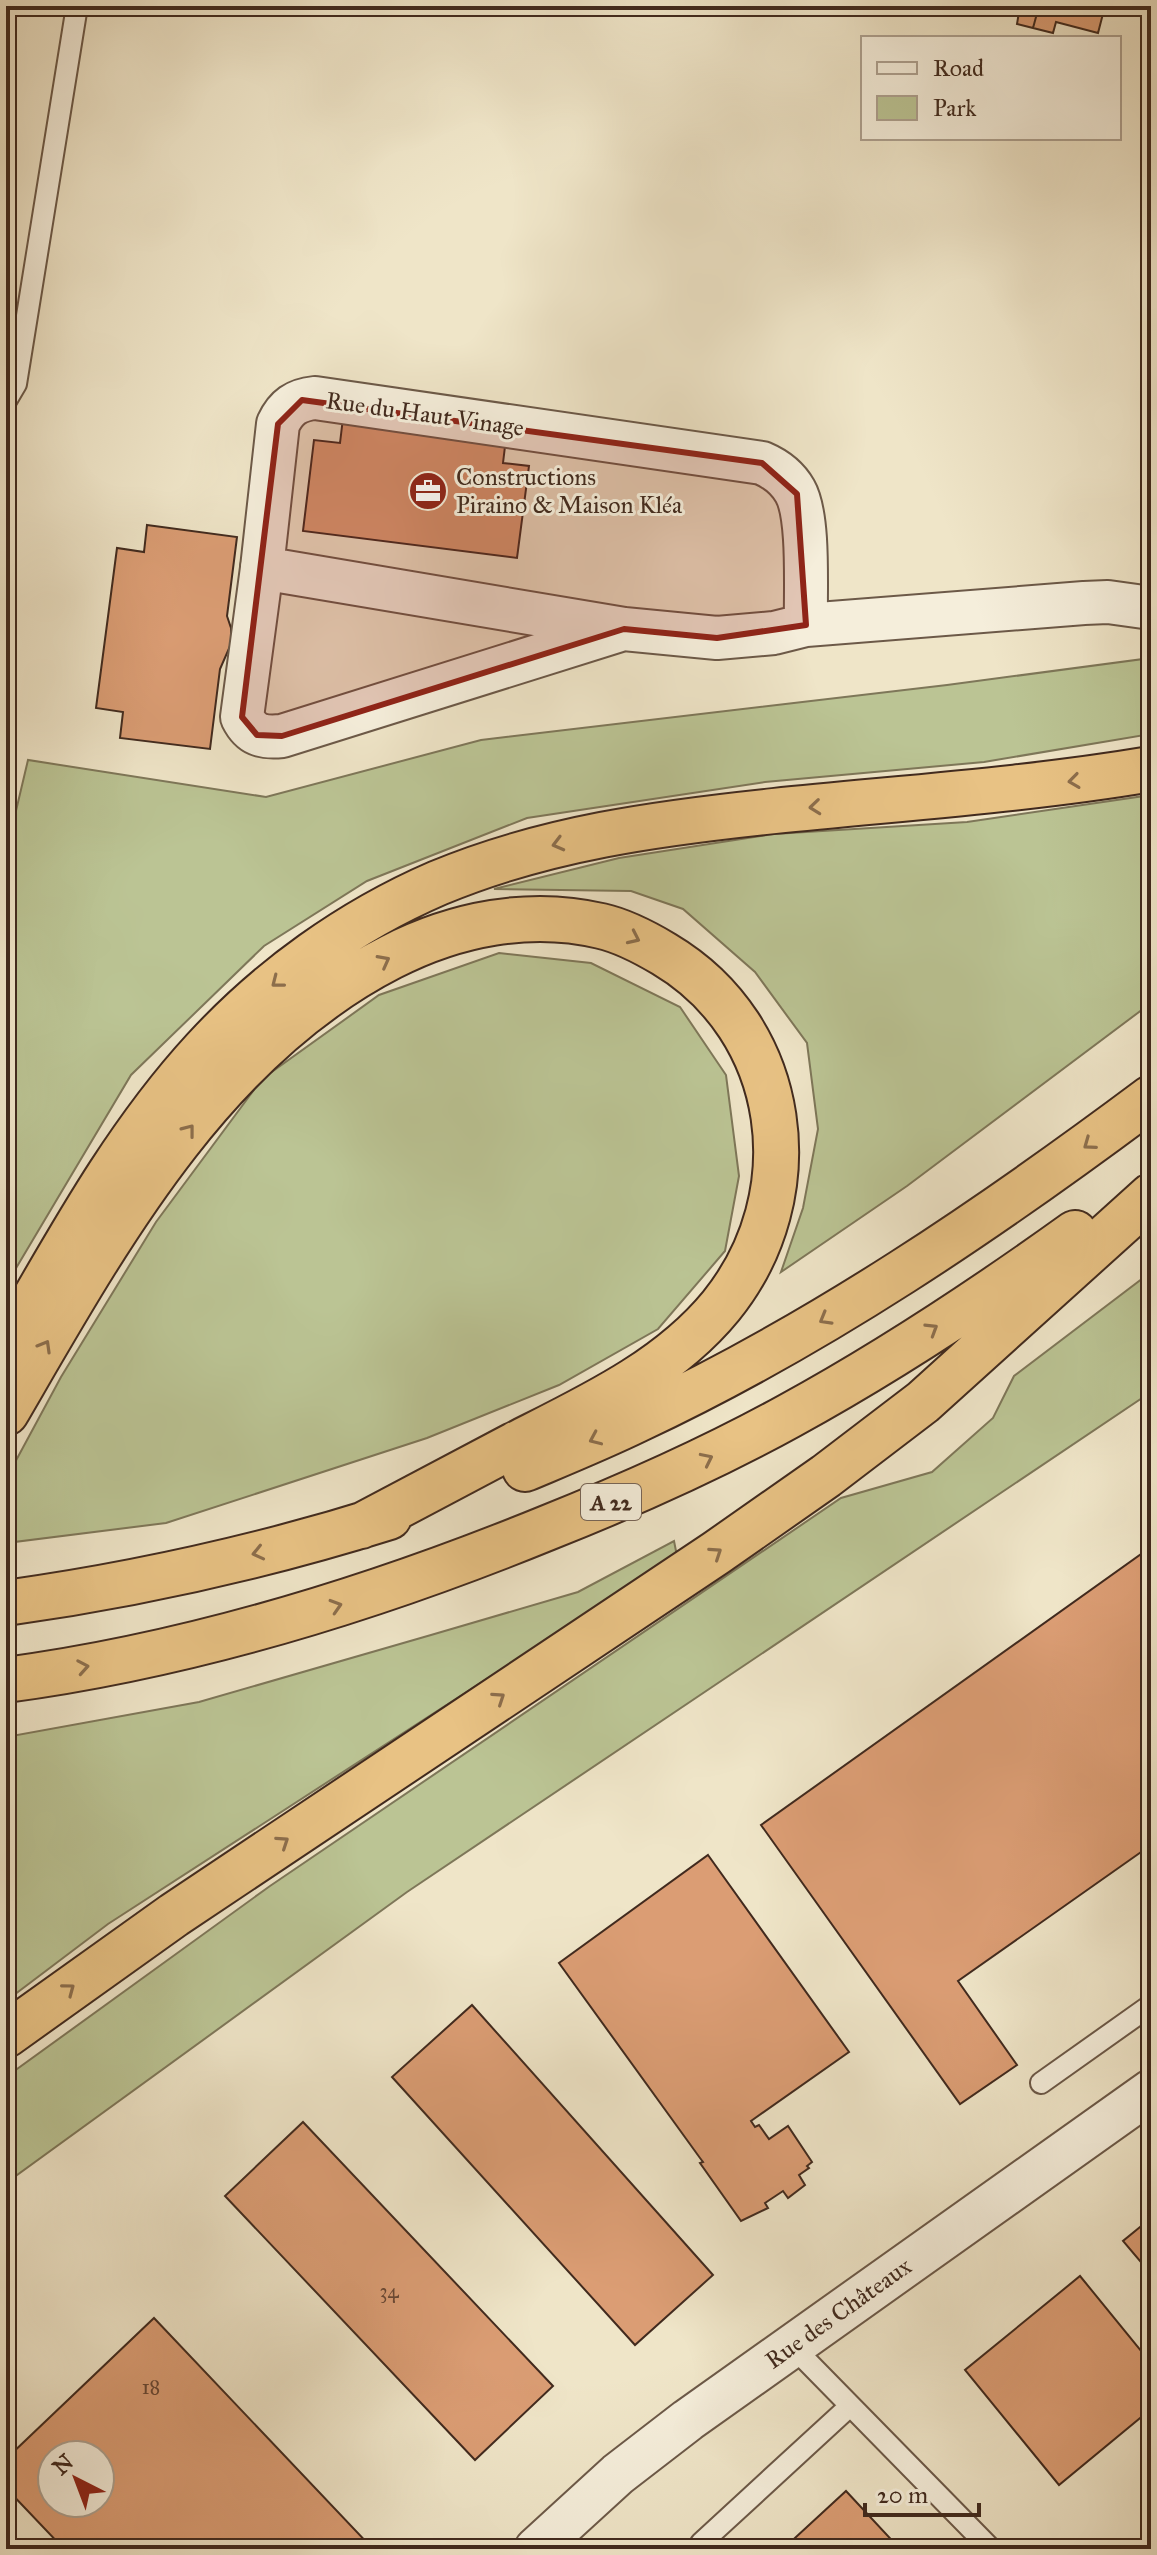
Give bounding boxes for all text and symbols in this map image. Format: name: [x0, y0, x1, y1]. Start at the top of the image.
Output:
legend: [861, 36, 1121, 140]
text: Road: [933, 53, 984, 83]
text: Park: [933, 93, 977, 123]
street label: Rue du Haut Vinage: [324, 385, 526, 443]
place label: Constructions Piraino & Maison Kléa: [456, 462, 683, 520]
office icon: Constructions Piraino & Maison Kléa: [407, 470, 449, 512]
one-way arrow: [1067, 772, 1081, 789]
one-way arrow: [808, 798, 821, 815]
one-way arrow: [552, 835, 566, 852]
one-way arrow: [625, 929, 640, 945]
one-way arrow: [375, 955, 390, 971]
one-way arrow: [272, 972, 286, 987]
one-way arrow: [180, 1124, 194, 1139]
one-way arrow: [1083, 1135, 1097, 1149]
one-way arrow: [819, 1309, 834, 1324]
one-way arrow: [924, 1324, 938, 1339]
one-way arrow: [35, 1340, 51, 1355]
one-way arrow: [589, 1430, 603, 1446]
one-way arrow: [699, 1453, 714, 1468]
road number: A 22: [581, 1484, 641, 1520]
one-way arrow: [252, 1544, 265, 1561]
one-way arrow: [707, 1548, 721, 1563]
one-way arrow: [328, 1599, 342, 1615]
one-way arrow: [76, 1659, 90, 1676]
one-way arrow: [491, 1692, 505, 1707]
one-way arrow: [275, 1837, 289, 1852]
one-way arrow: [60, 1984, 74, 1998]
street label: Rue des Châteaux: [759, 2251, 918, 2375]
house number: 34: [379, 2279, 399, 2303]
house number: 18: [142, 2375, 160, 2399]
north arrow: [36, 2439, 116, 2519]
text: N: [47, 2448, 79, 2481]
scale bar: [865, 2467, 979, 2517]
text: 20 m: [877, 2480, 928, 2510]

